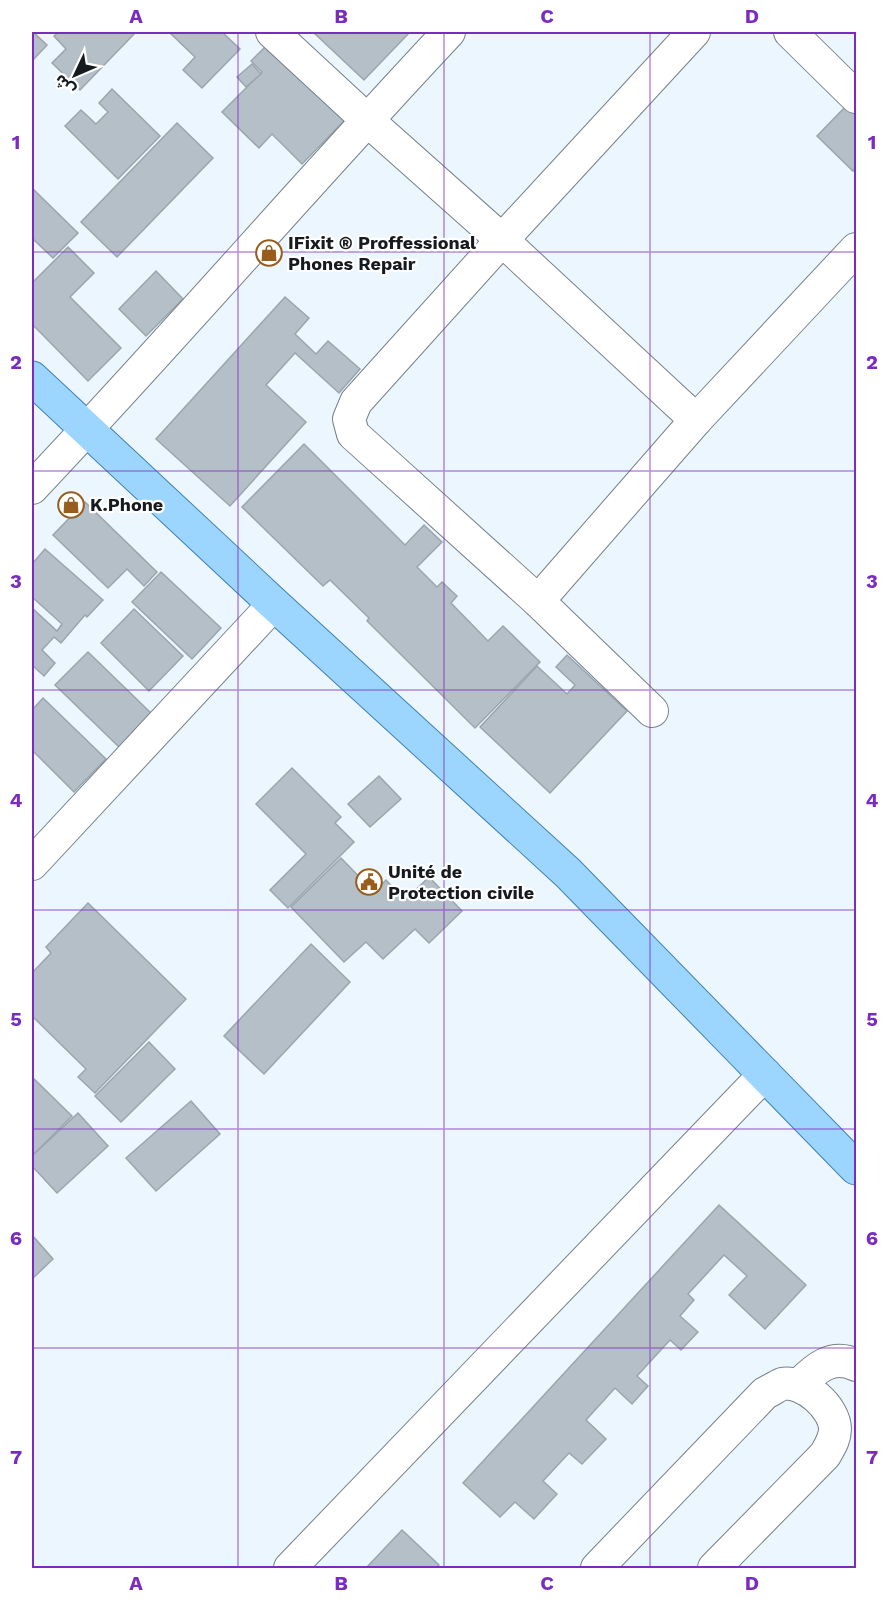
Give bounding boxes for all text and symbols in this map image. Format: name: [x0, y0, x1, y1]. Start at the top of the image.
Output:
text: A: [129, 4, 143, 28]
text: B: [334, 4, 348, 28]
text: C: [540, 4, 554, 28]
text: D: [745, 4, 759, 28]
north arrow: [45, 45, 105, 105]
text: ش: [50, 71, 79, 100]
text: 1: [12, 130, 20, 154]
text: 1: [868, 130, 876, 154]
place label: IFixit ® Proffessional Phones Repair: [288, 232, 476, 274]
shop icon: IFixit ® Proffessional Phones Repair: [254, 238, 284, 268]
text: 2: [10, 350, 22, 374]
text: 2: [866, 350, 878, 374]
shop icon: K.Phone: [56, 490, 86, 520]
place label: K.Phone: [90, 494, 163, 515]
text: 3: [10, 569, 22, 593]
text: 3: [866, 569, 878, 593]
text: 4: [10, 788, 23, 812]
text: 4: [866, 788, 879, 812]
place label: Unité de Protection civile: [388, 861, 534, 903]
public building icon: Unité de Protection civile: [354, 867, 384, 897]
text: 5: [10, 1007, 22, 1031]
text: 5: [866, 1007, 878, 1031]
text: 6: [10, 1226, 22, 1250]
text: 6: [866, 1226, 878, 1250]
text: 7: [10, 1445, 22, 1469]
text: 7: [866, 1445, 878, 1469]
text: A: [129, 1571, 143, 1595]
text: B: [334, 1571, 348, 1595]
text: C: [540, 1571, 554, 1595]
text: D: [745, 1571, 759, 1595]

